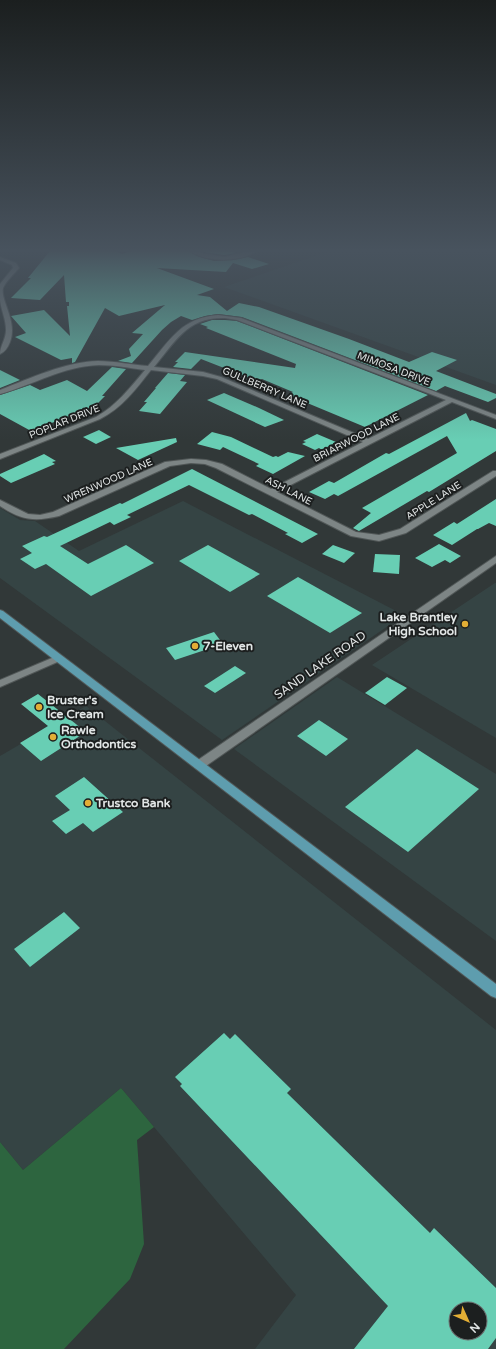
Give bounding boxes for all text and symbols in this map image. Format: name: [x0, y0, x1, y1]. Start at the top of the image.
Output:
street label: MIMOSA DRIVE: [355, 349, 432, 388]
street label: GULLBERRY LANE: [221, 365, 309, 411]
street label: POPLAR DRIVE: [27, 402, 101, 442]
street label: BRIARWOOD LANE: [311, 411, 402, 465]
street label: WRENWOOD LANE: [62, 456, 154, 506]
street label: ASH LANE: [263, 474, 314, 508]
street label: APPLE LANE: [404, 479, 463, 523]
place label: Lake Brantley High School: [380, 610, 458, 639]
marker: Lake Brantley High School: [460, 619, 470, 629]
street label: SAND LAKE ROAD: [271, 628, 369, 702]
place label: 7-Eleven: [203, 639, 253, 653]
marker: 7-Eleven: [190, 641, 200, 651]
place label: Bruster's Ice Cream: [47, 693, 104, 721]
marker: Bruster's Ice Cream: [34, 702, 44, 712]
place label: Rawle Orthodontics: [61, 723, 136, 751]
marker: Rawle Orthodontics: [48, 732, 58, 742]
place label: Trustco Bank: [95, 796, 171, 810]
marker: Trustco Bank: [83, 798, 93, 808]
north arrow: [448, 1301, 488, 1341]
text: N: [467, 1320, 482, 1335]

